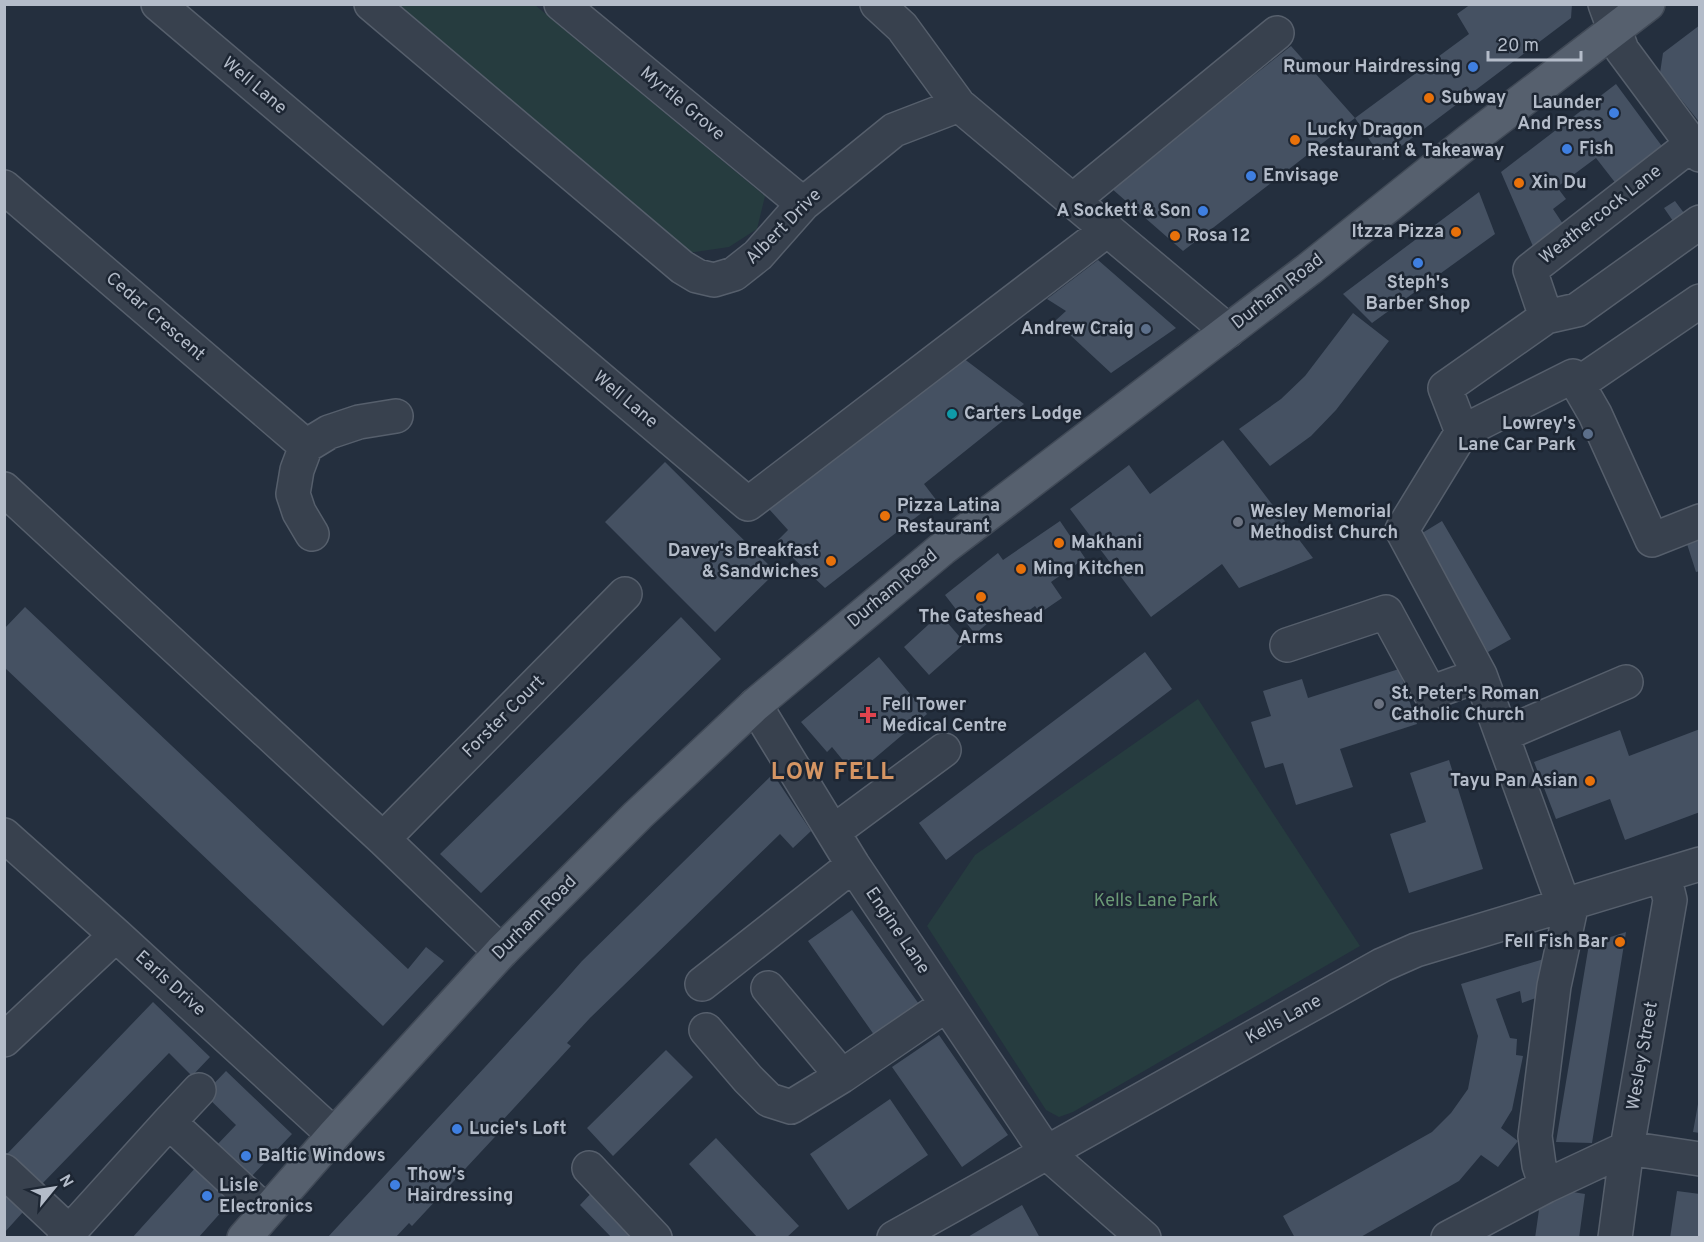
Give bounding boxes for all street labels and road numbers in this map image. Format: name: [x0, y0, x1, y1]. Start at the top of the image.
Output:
street label: Well Lane: [217, 52, 291, 120]
street label: Myrtle Grove: [635, 62, 729, 146]
street label: Weathercock Lane: [1535, 160, 1667, 270]
street label: Albert Drive: [741, 184, 827, 270]
street label: Durham Road: [1227, 249, 1329, 335]
street label: Cedar Crescent: [100, 268, 210, 366]
street label: Well Lane: [588, 366, 662, 434]
street label: Durham Road: [843, 545, 943, 633]
street label: Forster Court: [458, 671, 550, 763]
street label: Durham Road: [488, 871, 582, 965]
street label: Engine Lane: [860, 883, 934, 979]
street label: Earls Drive: [130, 946, 210, 1022]
street label: Kells Lane: [1242, 990, 1326, 1050]
street label: Wesley Street: [1622, 1000, 1664, 1112]

